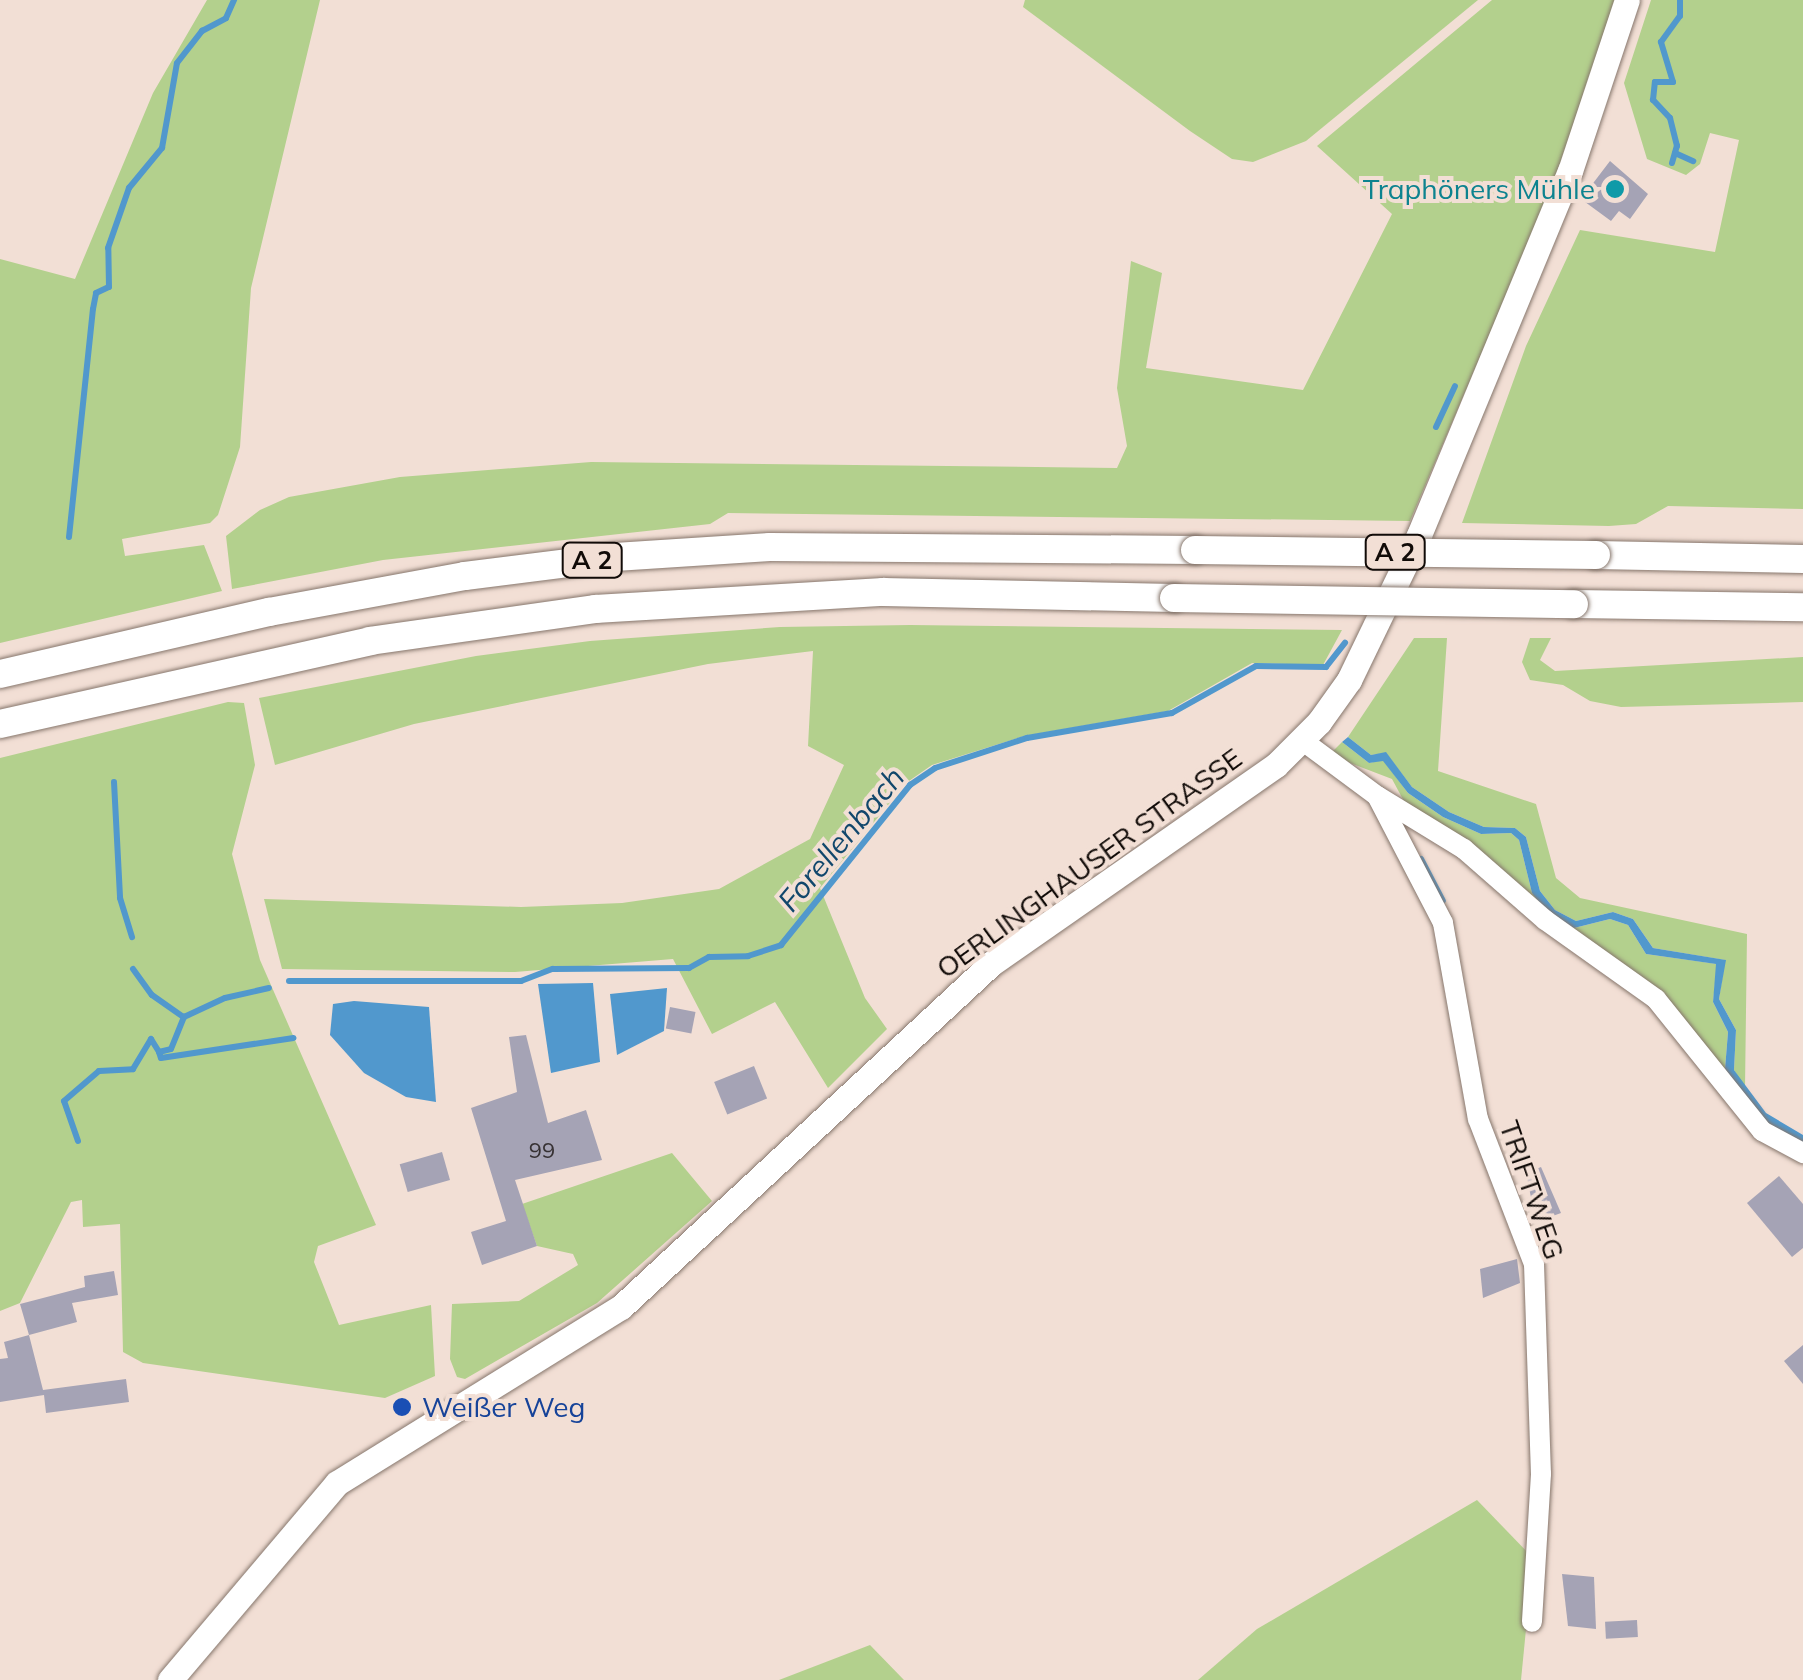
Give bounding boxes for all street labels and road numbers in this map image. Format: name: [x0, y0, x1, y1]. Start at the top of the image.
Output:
road number: A 2: [1362, 532, 1428, 572]
road number: A 2: [560, 540, 624, 580]
street label: OERLINGHAUSER STRASSE: [930, 741, 1248, 985]
street label: TRIFTWEG: [1493, 1116, 1571, 1264]

